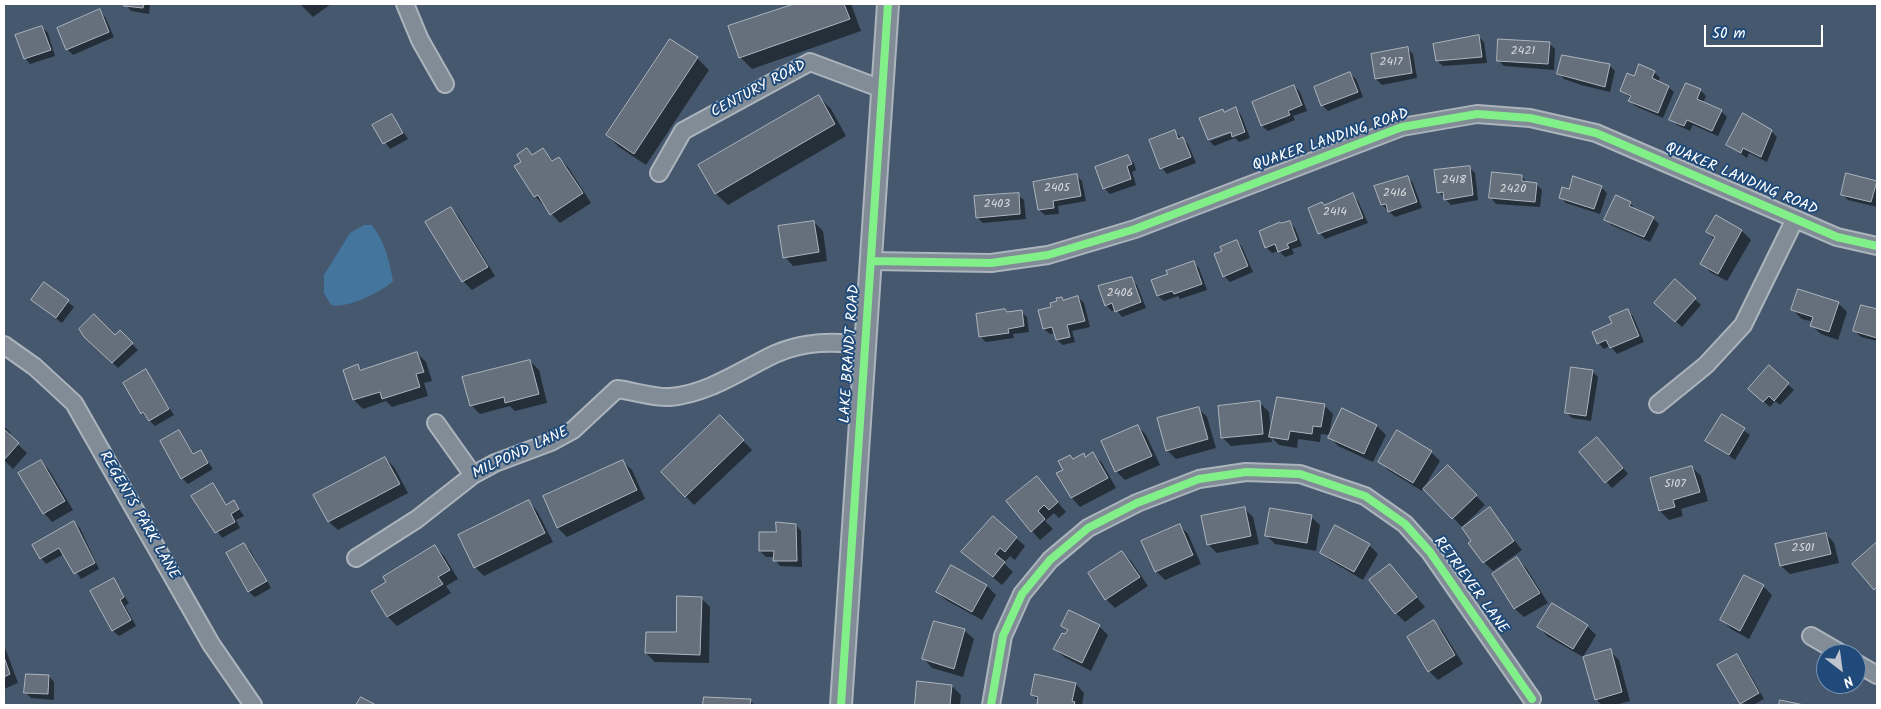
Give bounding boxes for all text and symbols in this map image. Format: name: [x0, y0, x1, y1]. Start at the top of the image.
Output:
scale bar: [1706, 15, 1825, 47]
text: 50 m: [1712, 22, 1746, 46]
house number: 2421: [1511, 45, 1535, 59]
house number: 2417: [1380, 56, 1402, 70]
street label: CENTURY ROAD: [708, 57, 810, 123]
street label: QUAKER LANDING ROAD: [1251, 106, 1411, 176]
street label: QUAKER LANDING ROAD: [1662, 140, 1820, 220]
house number: 2418: [1442, 174, 1466, 188]
house number: 2405: [1044, 182, 1070, 196]
house number: 2420: [1500, 183, 1526, 197]
house number: 2416: [1383, 187, 1407, 201]
house number: 2403: [984, 198, 1010, 212]
house number: 2414: [1323, 206, 1347, 220]
street label: LAKE BRANDT ROAD: [837, 284, 865, 424]
house number: 2406: [1107, 287, 1133, 301]
street label: MILPOND LANE: [470, 424, 572, 484]
street label: REGENTS PARK LANE: [94, 449, 182, 583]
house number: 5107: [1664, 478, 1686, 492]
street label: RETRIEVER LANE: [1429, 534, 1511, 638]
house number: 2501: [1791, 542, 1815, 556]
north arrow: [1816, 644, 1866, 694]
text: N: [1839, 669, 1857, 693]

